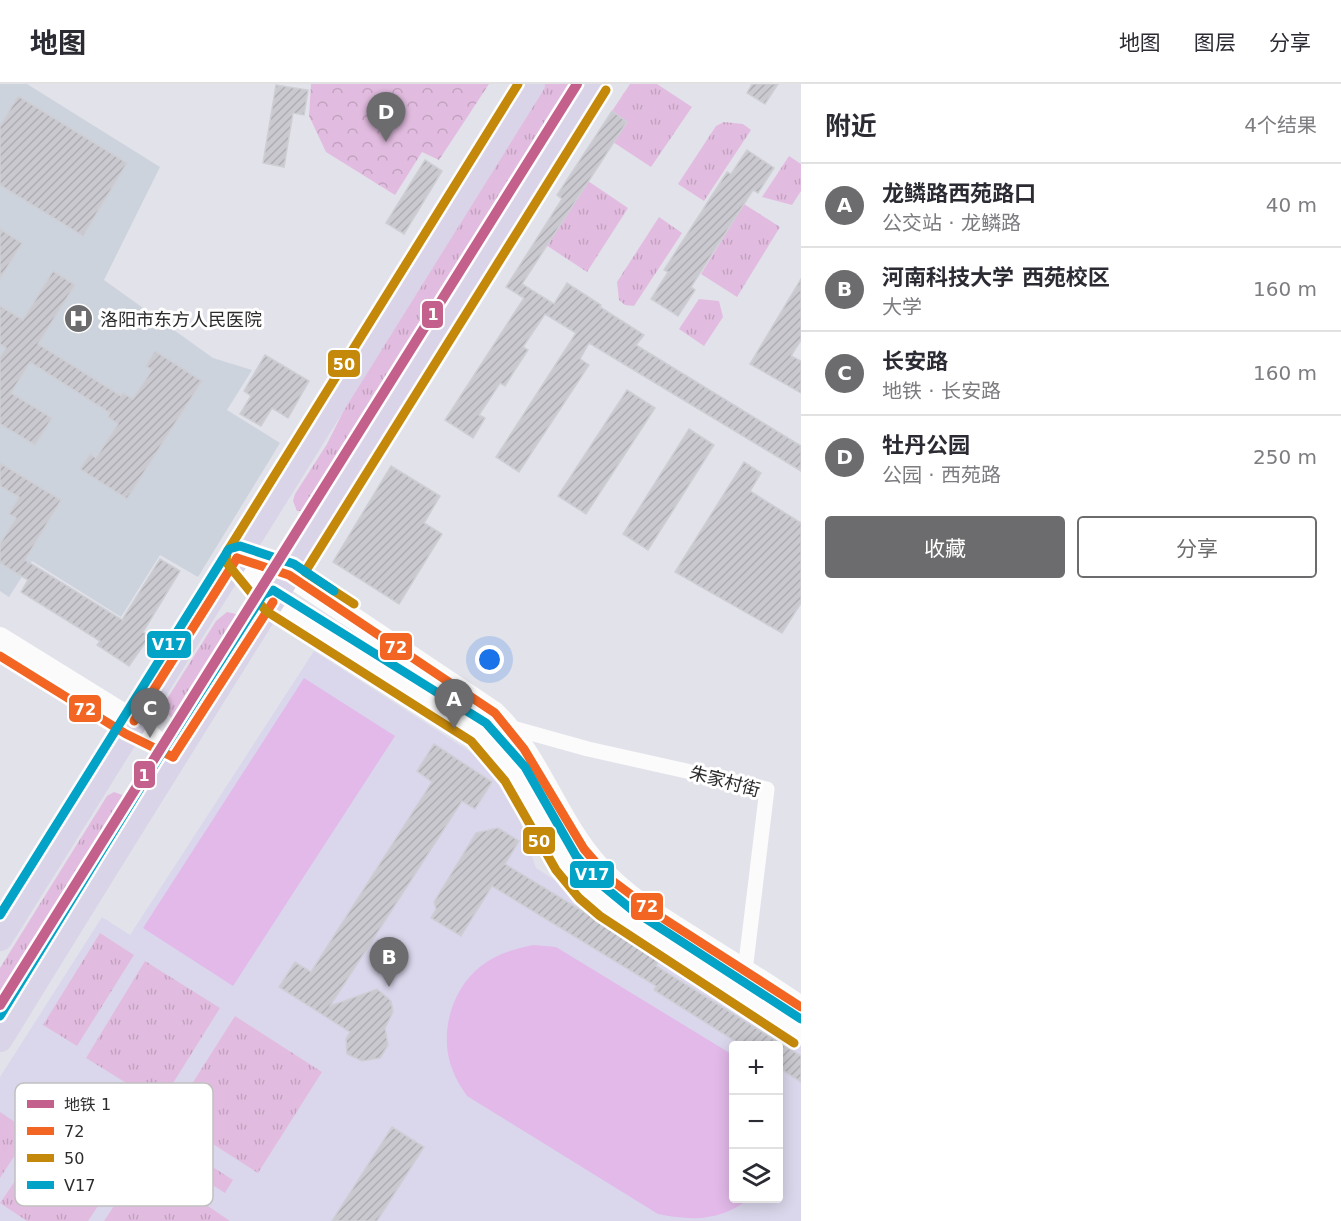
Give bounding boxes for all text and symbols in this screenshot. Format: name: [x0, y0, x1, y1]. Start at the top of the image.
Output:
text: 地图: [30, 27, 86, 60]
text: 地图: [1119, 31, 1161, 55]
text: 图层: [1194, 31, 1236, 55]
text: 分享: [1269, 31, 1311, 55]
pin: D: [366, 92, 406, 142]
text: 附近: [825, 111, 877, 141]
text: 4个结果: [1244, 113, 1317, 137]
text: 龙鳞路西苑路口: [882, 181, 1036, 206]
text: A: [837, 193, 852, 217]
text: 40 m: [1266, 193, 1317, 217]
text: 公交站 · 龙鳞路: [882, 211, 1021, 235]
text: 河南科技大学 西苑校区: [882, 265, 1110, 290]
text: B: [837, 277, 852, 301]
text: 160 m: [1253, 277, 1317, 301]
text: 大学: [882, 295, 922, 319]
line badge: 1: [421, 300, 444, 329]
hospital icon: 洛阳市东方人民医院: [63, 303, 95, 335]
text: 1: [427, 305, 439, 324]
place label: 洛阳市东方人民医院: [100, 309, 262, 330]
line badge: 50: [327, 349, 361, 378]
text: 长安路: [882, 349, 948, 374]
text: 50: [333, 355, 355, 374]
text: C: [837, 361, 852, 385]
text: 160 m: [1253, 361, 1317, 385]
text: 地铁 · 长安路: [882, 379, 1001, 403]
text: 牡丹公园: [882, 433, 970, 458]
text: D: [836, 445, 853, 469]
text: 250 m: [1253, 445, 1317, 469]
text: 公园 · 西苑路: [882, 463, 1001, 487]
button: 收藏: [825, 516, 1065, 578]
button: 分享: [1077, 516, 1317, 578]
line badge: V17: [146, 630, 192, 659]
line badge: 72: [379, 632, 413, 661]
text: V17: [152, 635, 186, 654]
text: 72: [385, 638, 407, 657]
your location: [475, 645, 504, 674]
pin: A: [434, 680, 474, 729]
pin: C: [130, 688, 170, 738]
line badge: 72: [68, 694, 102, 723]
text: 72: [74, 700, 96, 719]
line badge: 1: [133, 760, 156, 789]
street label: 朱家村街: [688, 762, 762, 800]
text: 1: [138, 766, 150, 785]
line badge: 50: [522, 826, 556, 855]
text: 50: [528, 832, 550, 851]
line badge: V17: [569, 860, 615, 889]
text: V17: [575, 865, 609, 884]
line badge: 72: [630, 892, 664, 921]
text: 72: [636, 897, 658, 916]
pin: B: [370, 938, 408, 987]
map controls: [729, 1041, 783, 1203]
button: +: [729, 1041, 783, 1095]
legend: [15, 1083, 213, 1206]
text: 地铁 1: [64, 1095, 111, 1114]
button: −: [729, 1095, 783, 1149]
text: 72: [64, 1122, 84, 1141]
text: 50: [64, 1149, 84, 1168]
button: layers: [729, 1149, 783, 1203]
text: V17: [64, 1176, 95, 1195]

